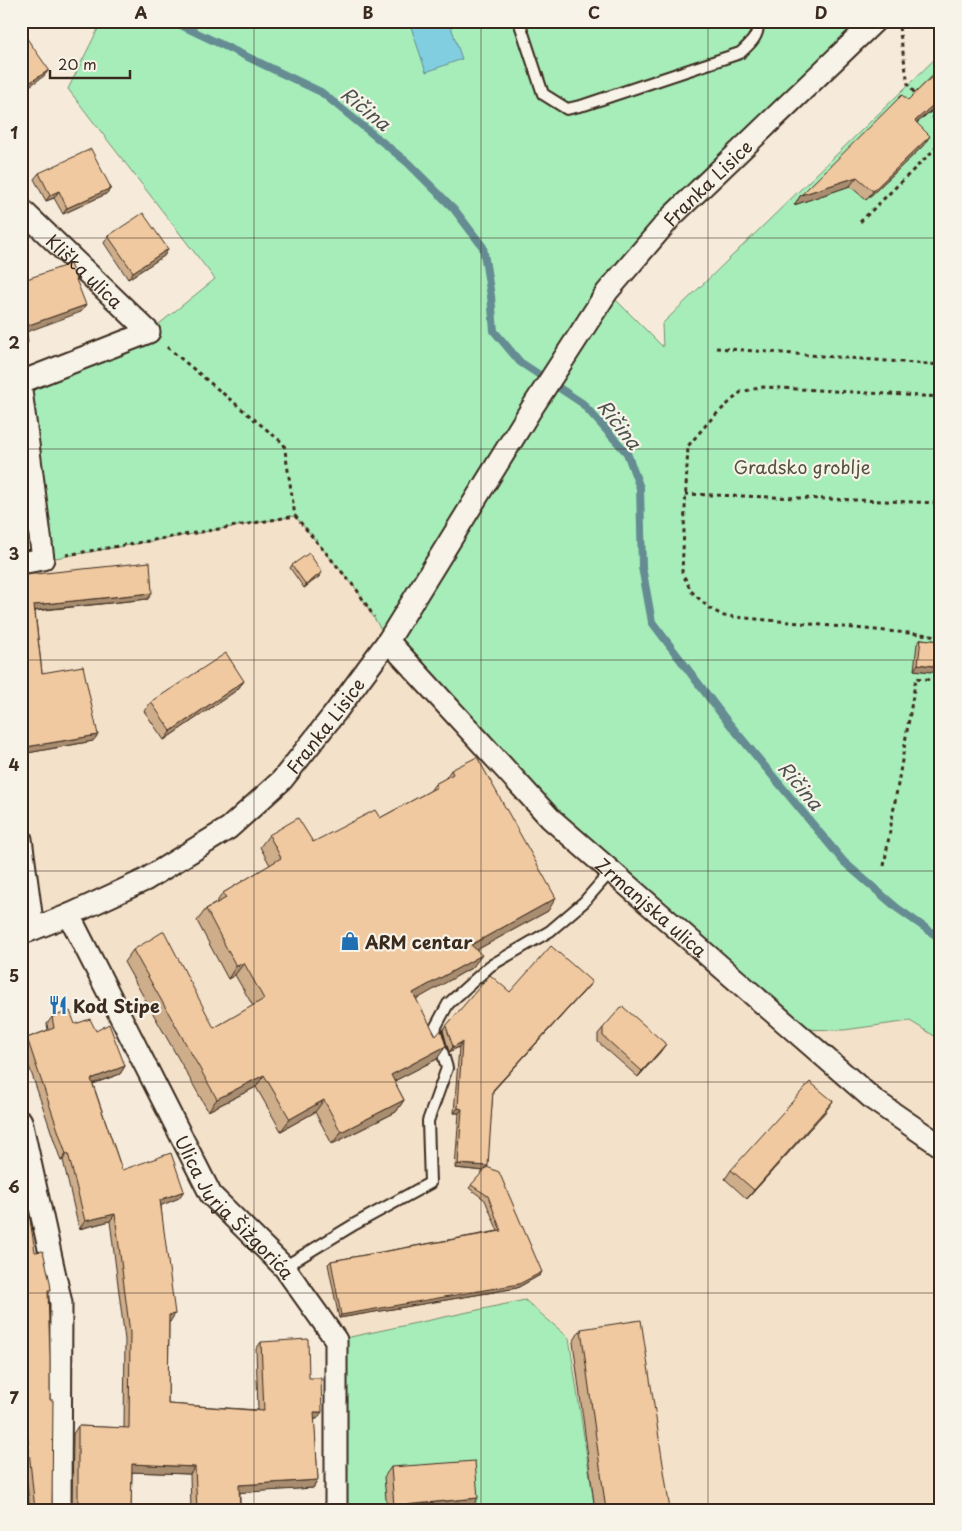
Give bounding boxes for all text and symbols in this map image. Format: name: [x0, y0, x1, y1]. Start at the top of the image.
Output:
text: A: [135, 0, 148, 24]
text: B: [363, 0, 374, 24]
text: C: [588, 0, 600, 24]
text: D: [815, 0, 827, 24]
scale bar: [50, 48, 130, 80]
text: 20 m: [58, 52, 97, 75]
water label: Ričina: [335, 79, 398, 137]
text: 1: [10, 120, 18, 144]
street label: Franka Lisice: [656, 133, 758, 232]
street label: Kliška ulica: [41, 227, 130, 315]
text: 2: [8, 330, 20, 354]
water label: Ričina: [592, 393, 649, 456]
park label: Gradsko groblje: [734, 453, 871, 480]
text: 3: [9, 541, 19, 565]
street label: Franka Lisice: [279, 672, 370, 779]
text: 4: [9, 752, 20, 776]
water label: Ričina: [772, 754, 831, 816]
street label: Zrmanjska ulica: [590, 851, 714, 963]
place label: ARM centar: [364, 928, 473, 955]
shop icon: ARM centar: [339, 930, 361, 952]
text: 5: [9, 963, 19, 987]
place label: Kod Stipe: [73, 992, 160, 1019]
restaurant icon: Kod Stipe: [47, 994, 69, 1016]
street label: Ulica Jurja Šižgorića: [169, 1130, 302, 1285]
text: 6: [8, 1174, 20, 1198]
text: 7: [9, 1385, 19, 1409]

